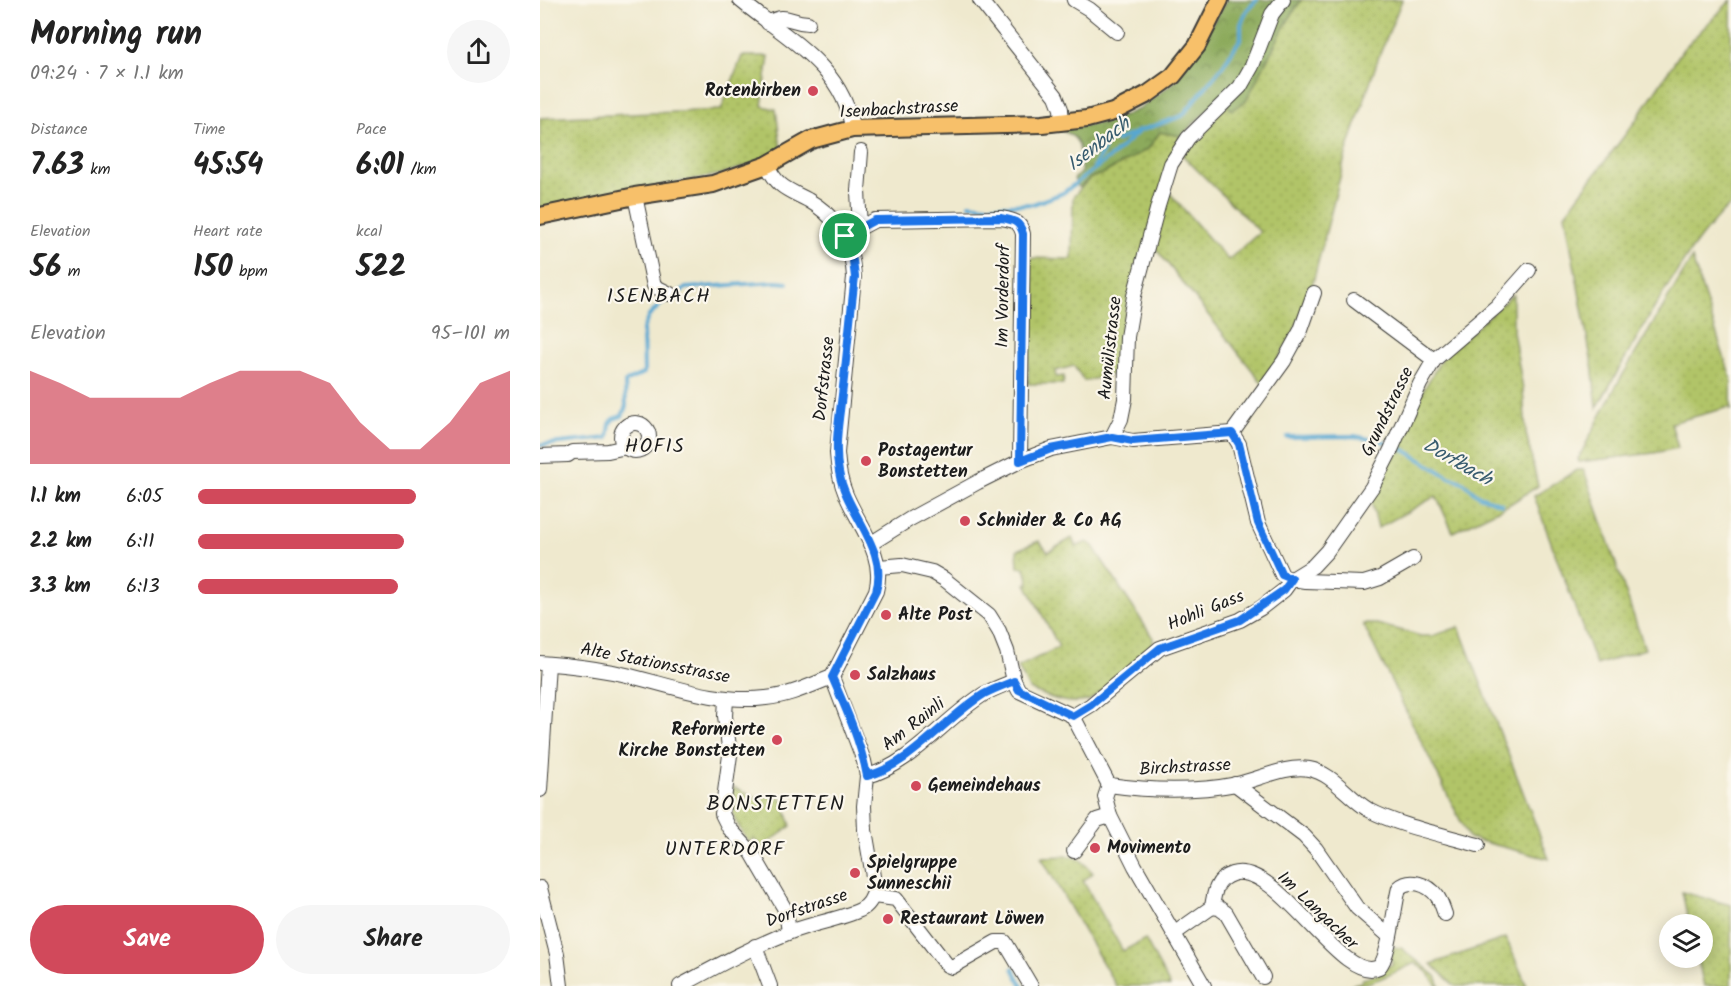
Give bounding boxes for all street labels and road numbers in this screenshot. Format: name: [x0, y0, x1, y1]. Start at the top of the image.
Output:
street label: Isenbachstrasse: [839, 92, 959, 128]
street label: Im Vorderdorf: [989, 242, 1019, 348]
street label: Aumülistrasse: [1091, 295, 1131, 401]
street label: Dorfstrasse: [806, 335, 844, 423]
street label: Grundstrasse: [1354, 362, 1422, 462]
street label: Hohli Gass: [1163, 582, 1249, 640]
street label: Alte Stationsstrasse: [578, 635, 732, 693]
street label: Am Rainli: [876, 690, 953, 759]
street label: Birchstrasse: [1138, 751, 1232, 785]
street label: Im Langacher: [1270, 865, 1365, 958]
street label: Dorfstrasse: [762, 881, 852, 937]

